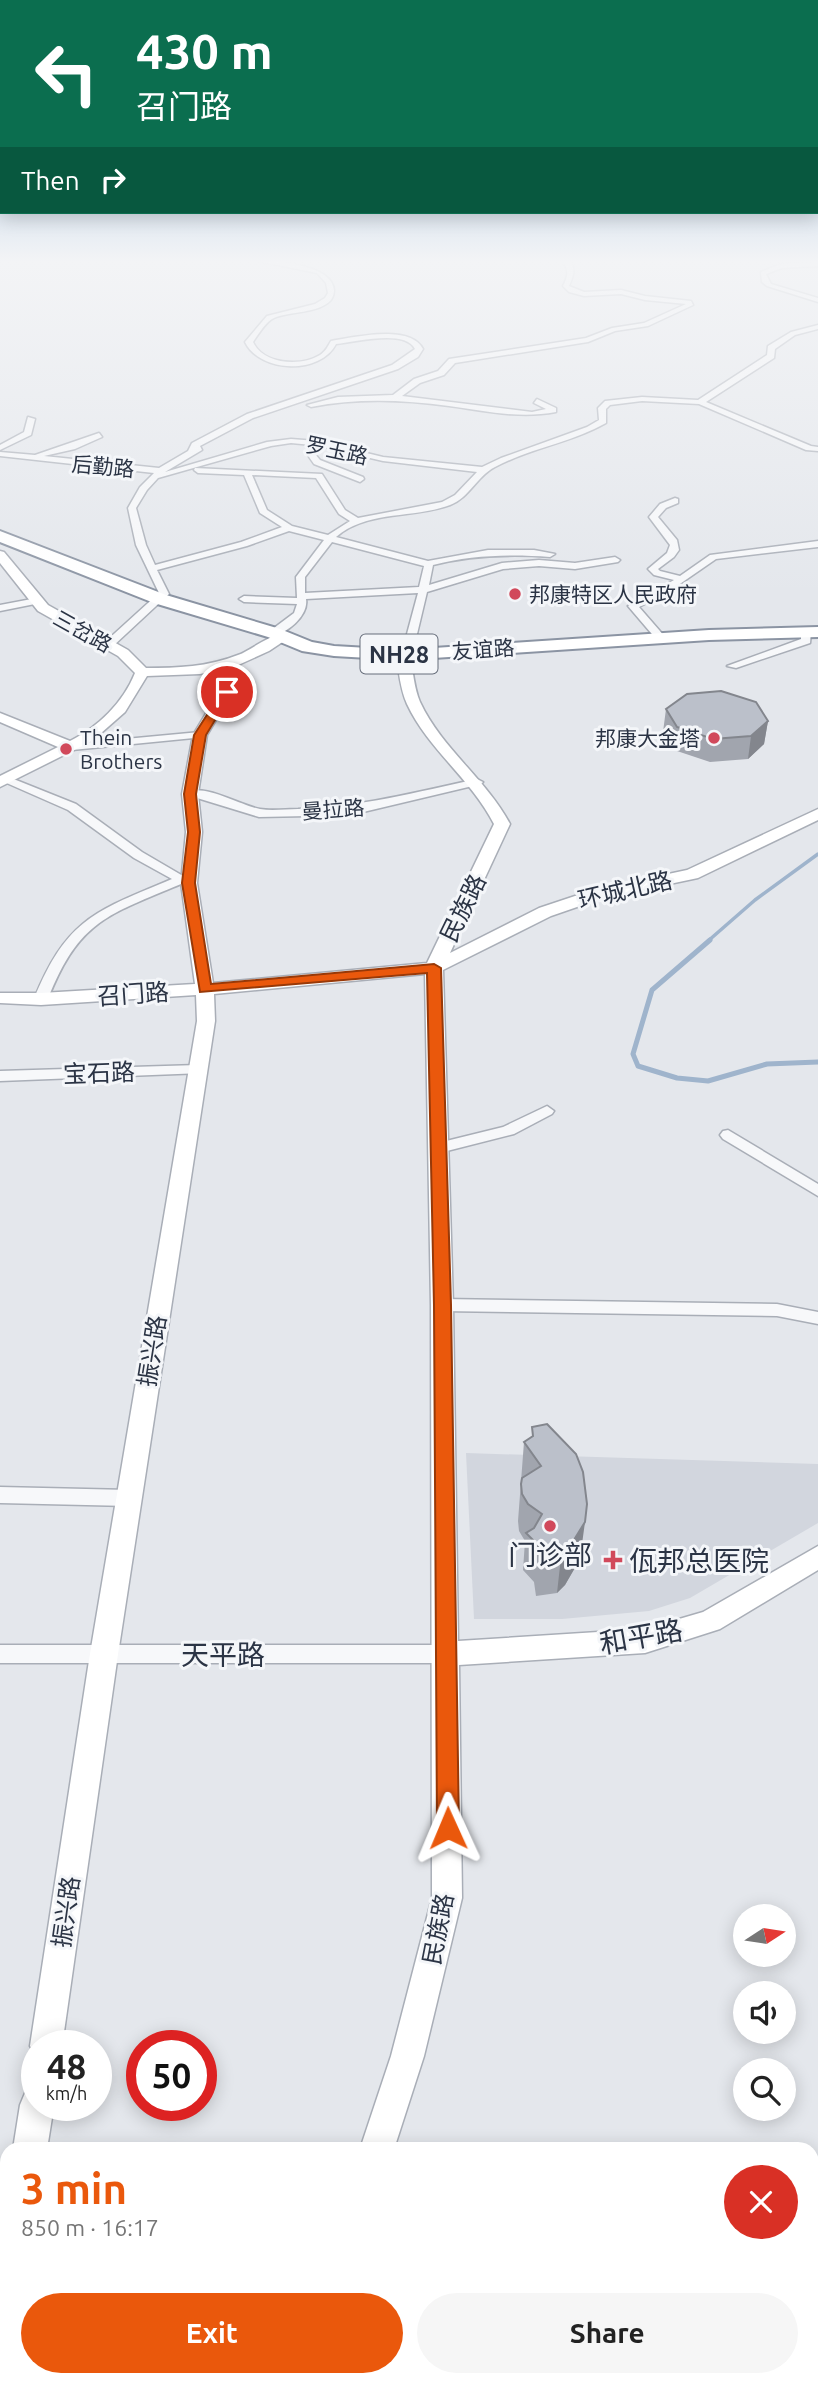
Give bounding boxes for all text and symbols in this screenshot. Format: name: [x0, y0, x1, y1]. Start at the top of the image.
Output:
text: 430 m: [136, 23, 273, 78]
icon: left: [21, 28, 112, 119]
text: 召门路: [136, 88, 232, 124]
icon: right: [94, 161, 132, 199]
text: Then: [21, 166, 80, 195]
street label: 罗玉路: [304, 432, 370, 468]
street label: 后勤路: [71, 451, 135, 481]
place label: 邦康特区人民政府: [529, 582, 697, 606]
marker: 邦康特区人民政府: [507, 586, 523, 602]
street label: 三岔路: [50, 605, 116, 657]
road number: NH28: [360, 634, 438, 674]
street label: 友谊路: [451, 635, 515, 663]
pin: [197, 662, 257, 722]
icon: arrive: [208, 673, 246, 711]
place label: Thein Brothers: [80, 725, 162, 773]
place label: 邦康大金塔: [595, 726, 700, 750]
marker: 邦康大金塔: [706, 730, 722, 746]
marker: Thein Brothers: [58, 741, 74, 757]
street label: 曼拉路: [301, 795, 365, 823]
street label: 环城北路: [575, 866, 675, 914]
street label: 民族路: [435, 870, 491, 946]
street label: 召门路: [96, 978, 170, 1010]
street label: 宝石路: [63, 1058, 135, 1088]
street label: 振兴路: [133, 1313, 171, 1389]
marker: 门诊部: [542, 1518, 558, 1534]
place label: 门诊部: [508, 1539, 592, 1570]
place label: 佤邦总医院: [629, 1545, 769, 1576]
marker: 佤邦总医院: [603, 1550, 623, 1570]
street label: 和平路: [597, 1613, 685, 1659]
street label: 天平路: [181, 1639, 265, 1670]
position arrow: [411, 1791, 485, 1865]
street label: 振兴路: [48, 1874, 84, 1950]
street label: 民族路: [418, 1891, 458, 1967]
north arrow: [733, 1904, 796, 1967]
map controls: [733, 1904, 796, 2121]
button: sound: [733, 1981, 796, 2044]
speed limit sign: 50: [126, 2030, 217, 2121]
text: 48: [47, 2046, 86, 2086]
button: search: [733, 2058, 796, 2121]
text: km/h: [46, 2083, 87, 2103]
text: 3 min: [21, 2165, 127, 2212]
button: close: [724, 2165, 798, 2239]
text: 850 m · 16:17: [21, 2215, 159, 2240]
button: Exit: [21, 2293, 403, 2373]
button: Share: [417, 2293, 798, 2373]

